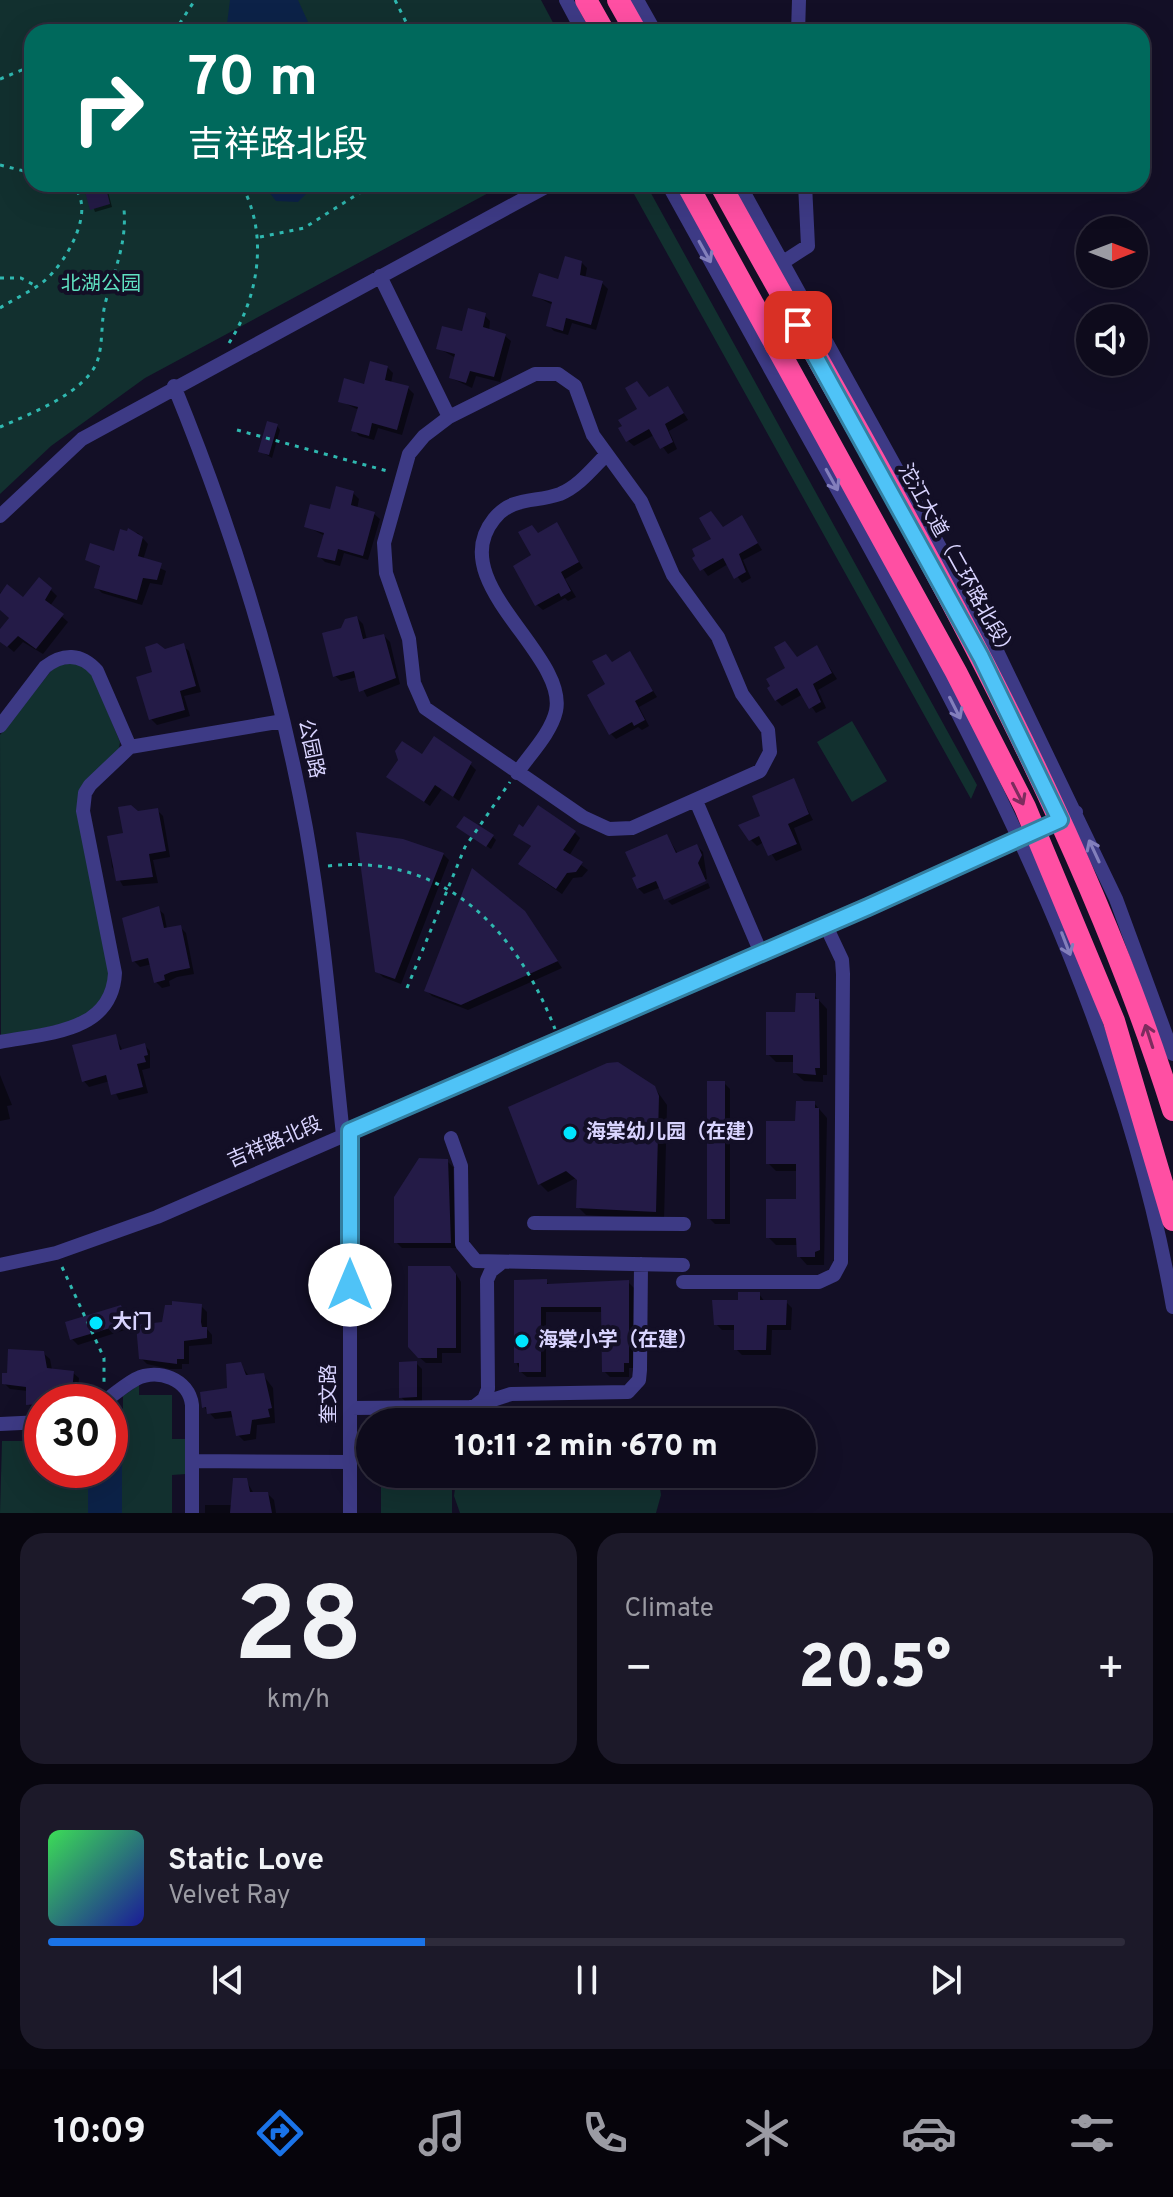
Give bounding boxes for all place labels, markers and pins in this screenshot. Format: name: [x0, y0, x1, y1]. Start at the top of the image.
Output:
pin: [764, 291, 832, 359]
place label: 海棠幼儿园（在建）: [586, 1120, 766, 1146]
marker: 海棠幼儿园（在建）: [561, 1124, 579, 1142]
place label: 大门: [112, 1310, 152, 1336]
marker: 大门: [87, 1314, 105, 1332]
place label: 海棠小学（在建）: [538, 1328, 698, 1354]
marker: 海棠小学（在建）: [513, 1332, 531, 1350]

